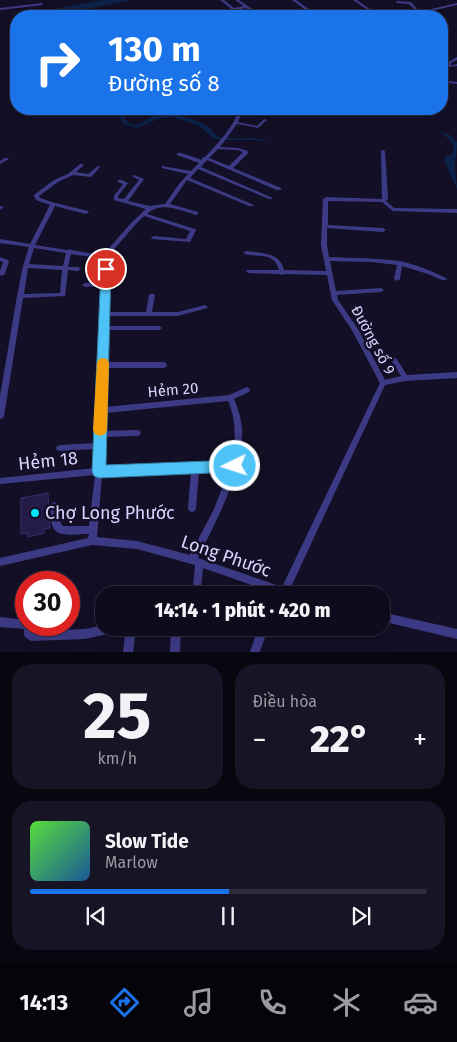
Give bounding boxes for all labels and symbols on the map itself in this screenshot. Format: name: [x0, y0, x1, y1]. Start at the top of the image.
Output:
pin: [85, 248, 127, 290]
street label: Đường số 9: [347, 302, 399, 378]
street label: Hẻm 20: [147, 379, 199, 401]
position arrow: [208, 439, 260, 491]
street label: Hẻm 18: [17, 447, 79, 475]
place label: Chợ Long Phước: [45, 502, 175, 524]
marker: Chợ Long Phước: [29, 507, 41, 519]
street label: Long Phước: [178, 530, 274, 582]
speed limit sign: 30: [15, 571, 80, 636]

